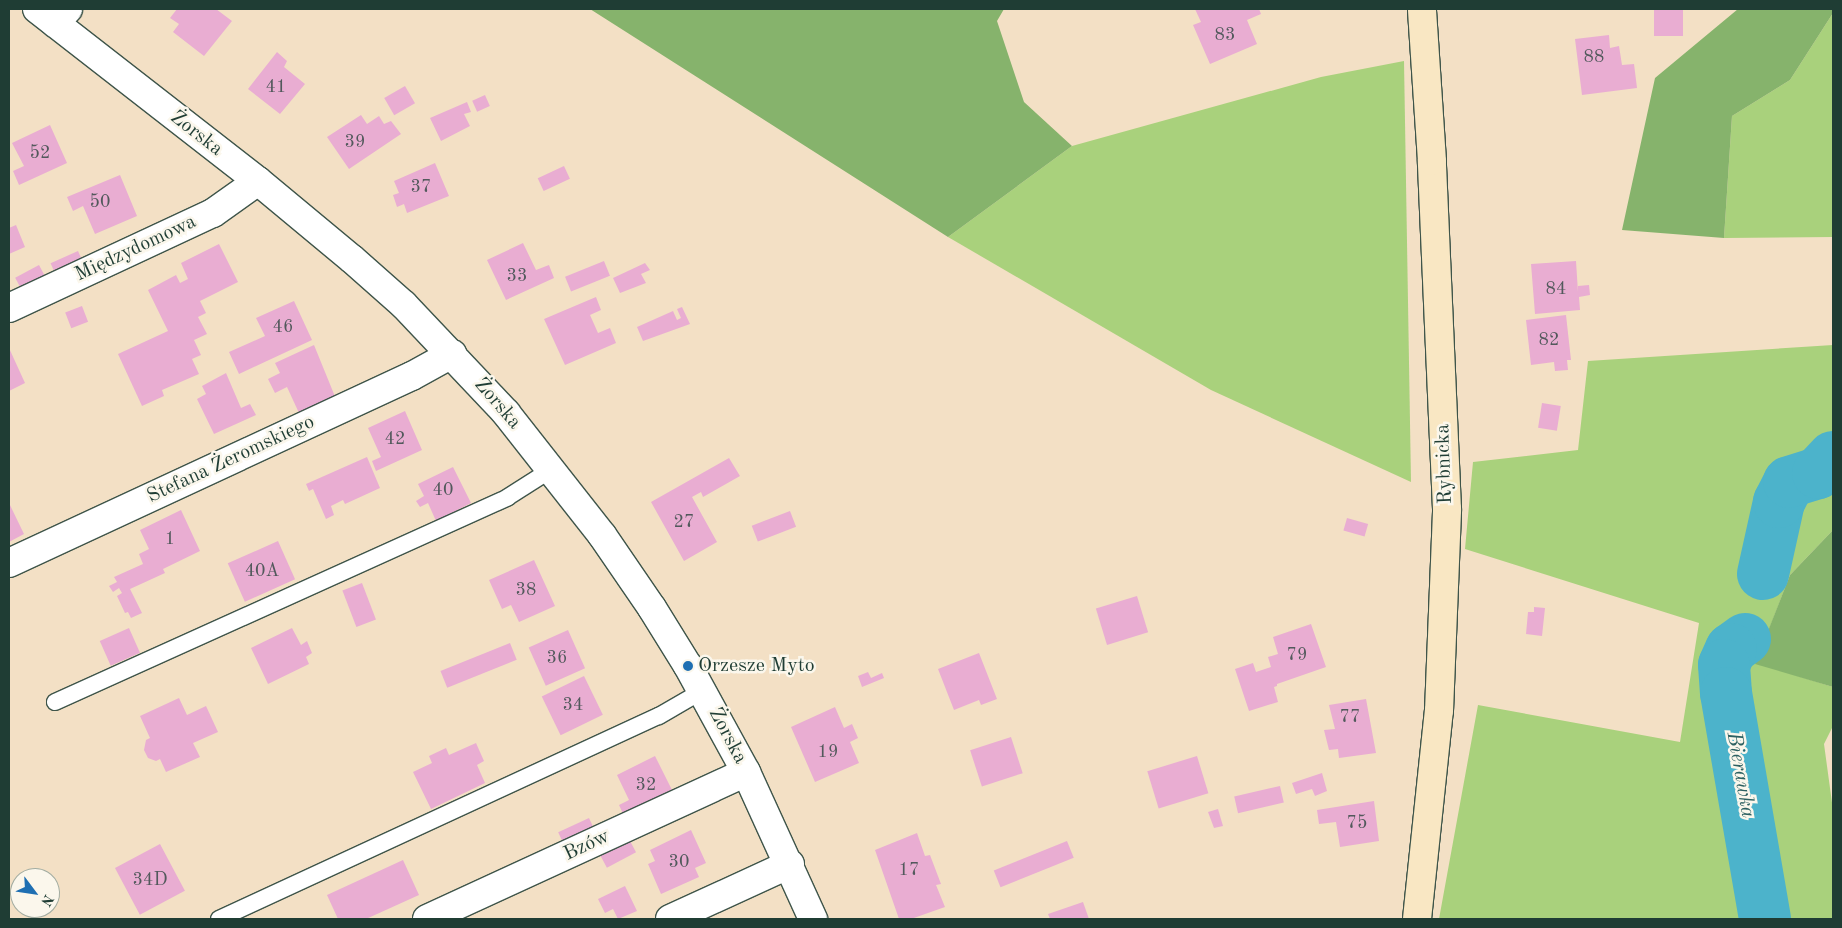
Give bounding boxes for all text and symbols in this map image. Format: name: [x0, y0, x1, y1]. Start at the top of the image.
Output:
house number: 83: [1215, 24, 1235, 46]
house number: 88: [1584, 46, 1604, 68]
house number: 41: [266, 76, 286, 98]
street label: Żorska: [165, 106, 227, 162]
house number: 39: [345, 131, 365, 153]
house number: 52: [30, 142, 50, 164]
house number: 37: [411, 176, 431, 198]
house number: 50: [90, 191, 110, 213]
street label: Międzydomowa: [72, 210, 200, 288]
house number: 33: [507, 265, 527, 287]
house number: 84: [1546, 278, 1566, 300]
house number: 46: [273, 316, 293, 338]
house number: 82: [1539, 329, 1559, 351]
street label: Żorska: [468, 373, 526, 435]
street label: Stefana Żeromskiego: [143, 411, 319, 509]
street label: Rybnicka: [1432, 423, 1458, 505]
house number: 42: [385, 428, 405, 450]
house number: 40: [433, 479, 453, 501]
house number: 27: [674, 511, 694, 533]
house number: 1: [165, 528, 175, 550]
house number: 40A: [245, 560, 279, 582]
house number: 38: [516, 579, 536, 601]
house number: 79: [1287, 644, 1307, 666]
house number: 36: [547, 647, 567, 669]
place label: Orzesze Myto: [698, 654, 815, 678]
marker: Orzesze Myto: [682, 660, 694, 672]
house number: 34: [563, 694, 583, 716]
street label: Żorska: [702, 704, 752, 768]
house number: 77: [1340, 706, 1360, 728]
water label: Bierawka: [1720, 730, 1760, 820]
house number: 19: [818, 741, 838, 763]
house number: 32: [636, 774, 656, 796]
house number: 75: [1347, 812, 1367, 834]
street label: Bzów: [560, 825, 614, 867]
house number: 30: [669, 851, 689, 873]
house number: 17: [899, 859, 919, 881]
north arrow: [10, 868, 60, 918]
house number: 34D: [133, 869, 167, 891]
text: N: [38, 892, 56, 908]

